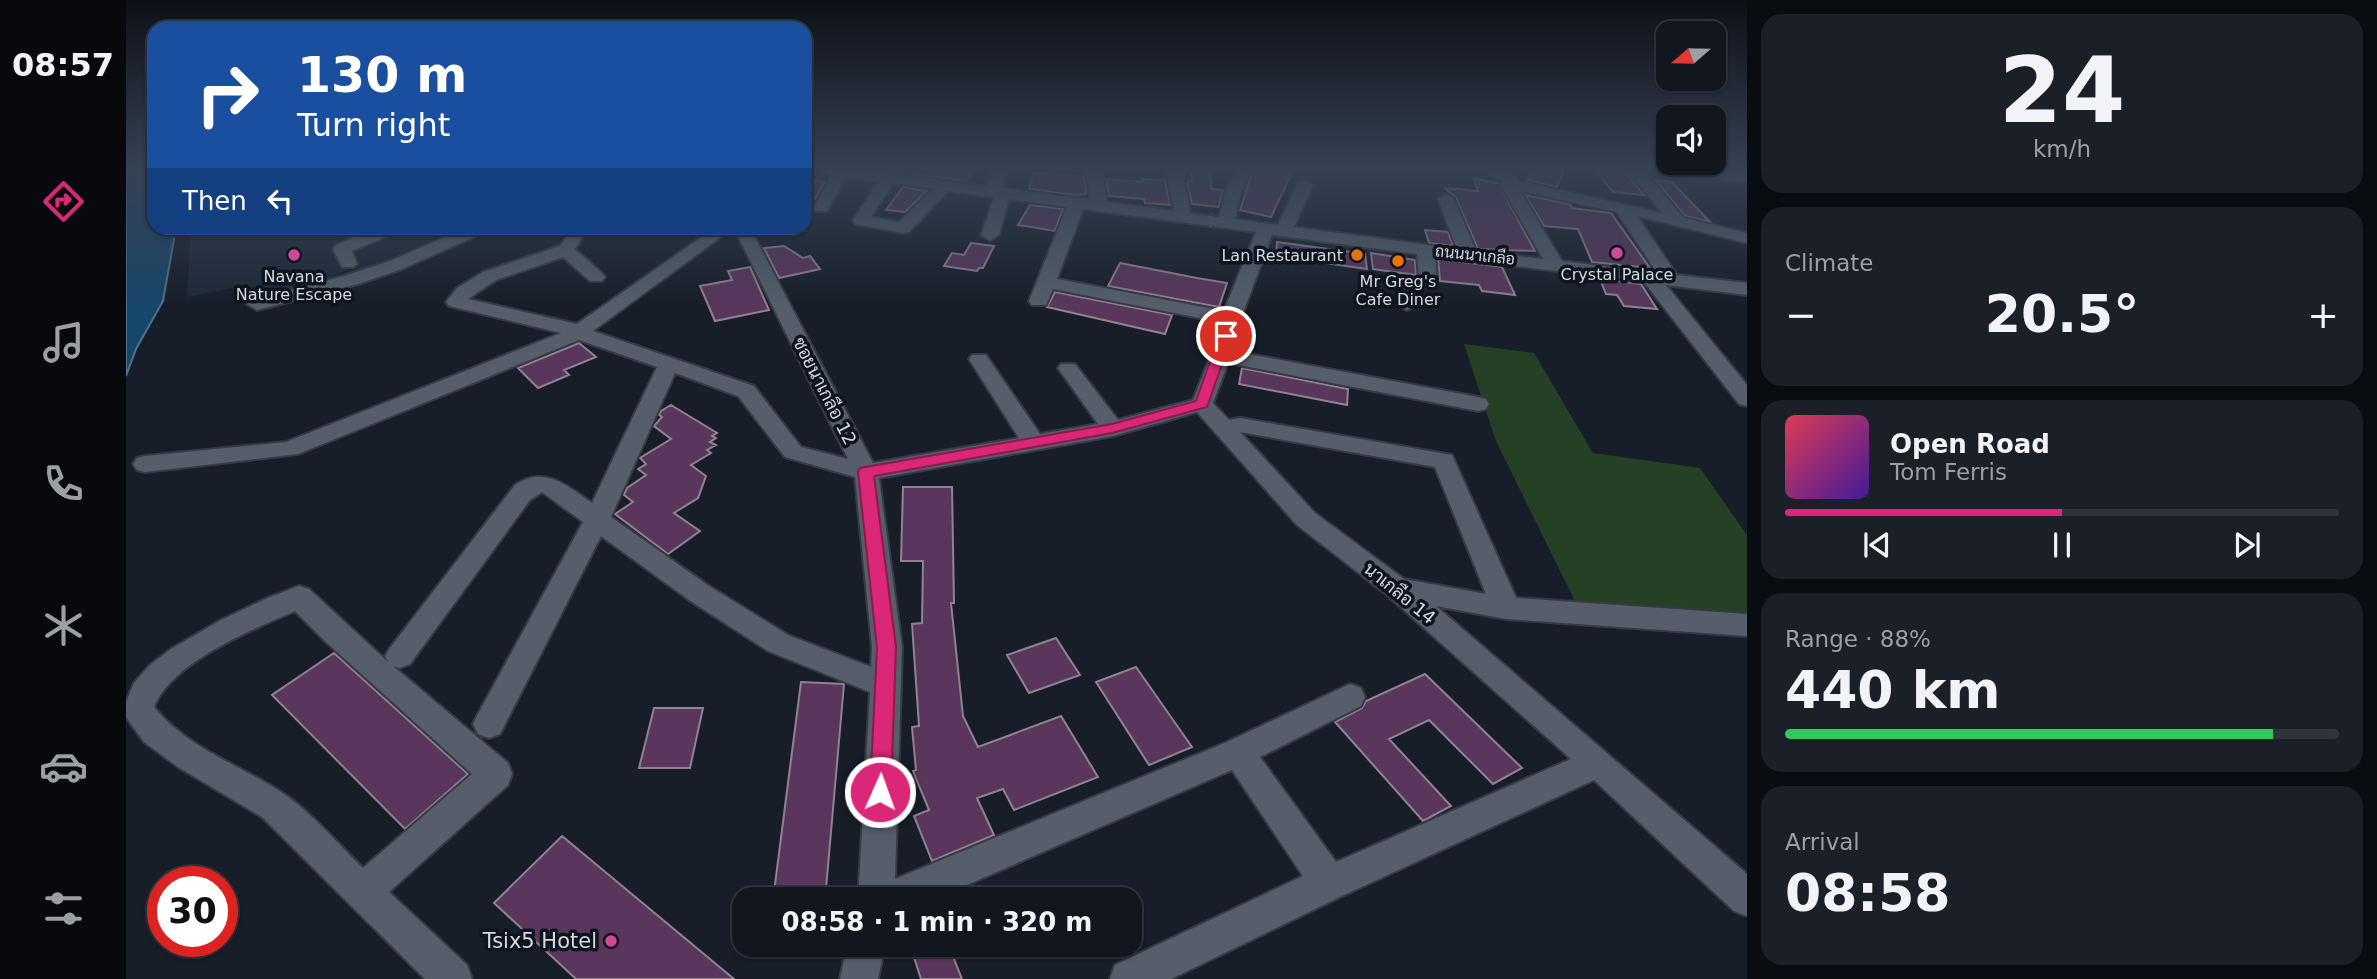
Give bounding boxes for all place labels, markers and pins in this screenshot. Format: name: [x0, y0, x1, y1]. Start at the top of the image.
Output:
marker: Crystal Palace: [1609, 245, 1625, 261]
place label: Lan Restaurant: [1221, 246, 1343, 265]
marker: Navana Nature Escape: [286, 247, 302, 263]
marker: Lan Restaurant: [1349, 247, 1365, 263]
marker: Mr Greg's Cafe Diner: [1390, 253, 1406, 269]
place label: Crystal Palace: [1561, 265, 1673, 284]
place label: Navana Nature Escape: [236, 267, 352, 304]
place label: Mr Greg's Cafe Diner: [1356, 272, 1441, 309]
pin: [1196, 306, 1256, 366]
place label: Tsix5 Hotel: [482, 929, 597, 953]
marker: Tsix5 Hotel: [603, 933, 619, 949]

